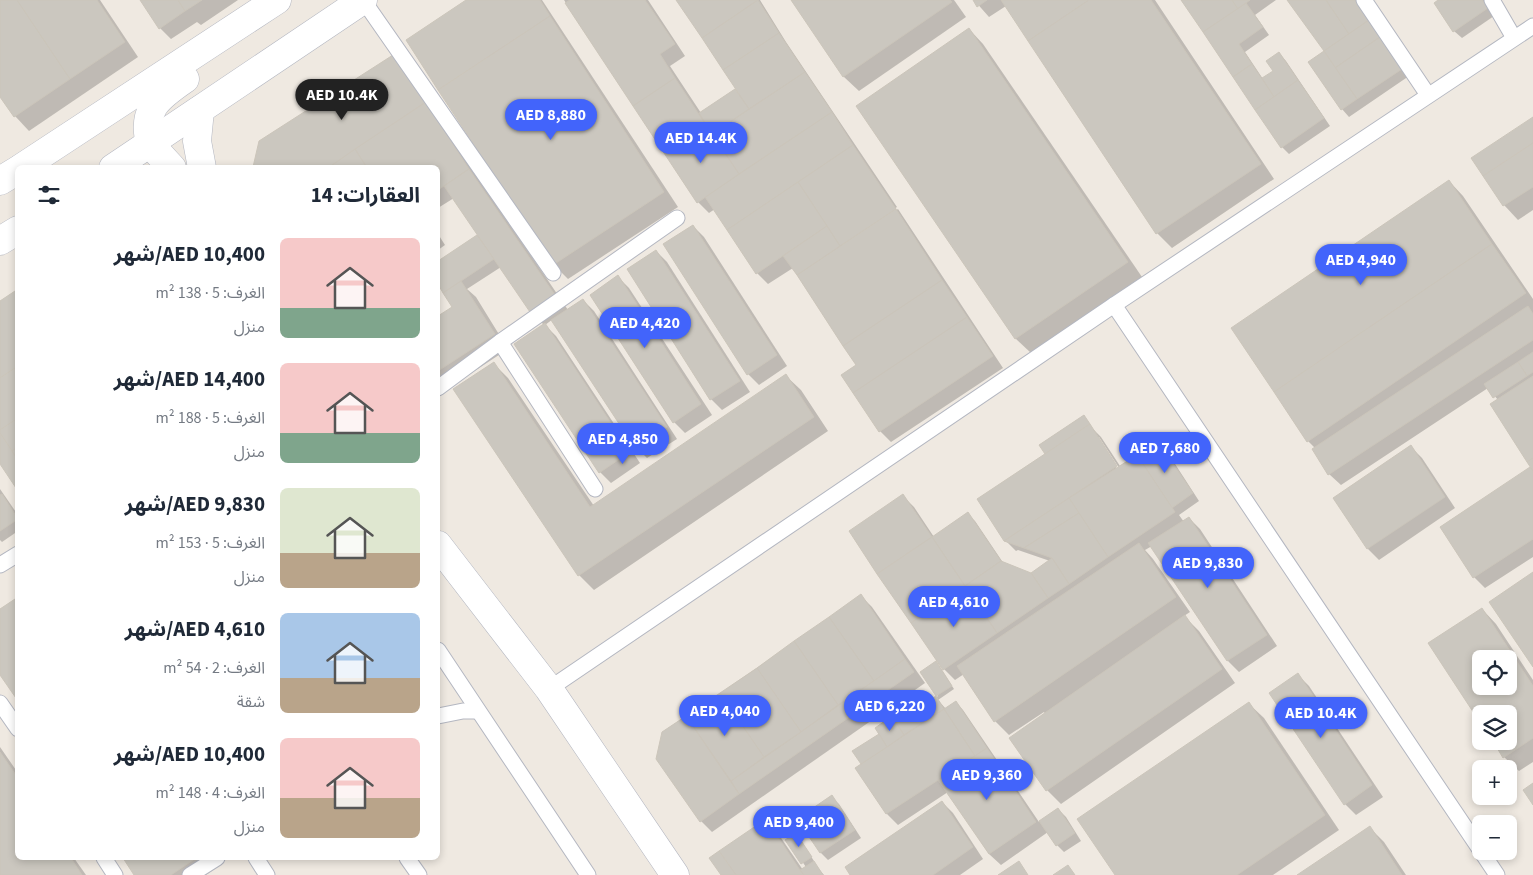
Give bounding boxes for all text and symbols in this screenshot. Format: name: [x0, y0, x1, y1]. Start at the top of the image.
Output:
pin: AED 10.4K: [285, 78, 399, 121]
text: AED 10.4K: [306, 84, 378, 106]
pin: AED 8,880: [494, 98, 608, 141]
text: AED 8,880: [516, 104, 586, 126]
pin: AED 14.4K: [644, 121, 758, 164]
text: AED 14.4K: [665, 127, 737, 149]
text: العقارات: 14: [311, 180, 420, 210]
icon: filters: [35, 181, 63, 209]
text: AED 10,400/شهر: [114, 239, 265, 269]
pin: AED 4,940: [1304, 244, 1418, 286]
text: AED 4,940: [1326, 249, 1396, 271]
icon: home: [320, 258, 380, 318]
text: الغرف: 5 · 138 m²: [155, 282, 265, 304]
pin: AED 4,420: [588, 306, 702, 349]
text: AED 4,420: [610, 312, 680, 334]
text: منزل: [234, 316, 265, 338]
text: AED 14,400/شهر: [114, 364, 265, 394]
icon: home: [320, 383, 380, 443]
text: الغرف: 5 · 188 m²: [155, 407, 265, 429]
pin: AED 4,850: [566, 422, 680, 465]
text: AED 4,850: [588, 428, 658, 450]
pin: AED 7,680: [1108, 432, 1222, 474]
text: AED 7,680: [1130, 437, 1200, 459]
text: منزل: [234, 441, 265, 463]
text: AED 9,830/شهر: [125, 489, 265, 519]
icon: home: [320, 508, 380, 568]
text: الغرف: 5 · 153 m²: [155, 532, 265, 554]
pin: AED 9,830: [1151, 546, 1265, 589]
text: AED 9,830: [1173, 552, 1243, 574]
text: منزل: [234, 566, 265, 588]
pin: AED 4,610: [897, 586, 1011, 628]
text: AED 4,610: [919, 591, 989, 613]
text: AED 4,610/شهر: [125, 614, 265, 644]
icon: home: [320, 633, 380, 693]
map controls: [1472, 650, 1517, 860]
button: locate: [1472, 650, 1517, 695]
text: الغرف: 2 · 54 m²: [163, 657, 265, 679]
pin: AED 6,220: [833, 690, 947, 732]
text: شقة: [237, 691, 265, 713]
pin: AED 4,040: [668, 694, 782, 737]
text: AED 6,220: [855, 695, 925, 717]
pin: AED 10.4K: [1264, 696, 1378, 739]
text: AED 4,040: [690, 700, 760, 722]
text: AED 10.4K: [1285, 702, 1357, 724]
button: layers: [1472, 705, 1517, 750]
text: AED 10,400/شهر: [114, 739, 265, 769]
icon: home: [320, 758, 380, 818]
pin: AED 9,360: [930, 758, 1044, 801]
button: +: [1472, 760, 1517, 805]
text: AED 9,360: [952, 764, 1022, 786]
text: الغرف: 4 · 148 m²: [155, 782, 265, 804]
pin: AED 9,400: [742, 806, 856, 848]
text: AED 9,400: [764, 811, 834, 833]
button: −: [1472, 815, 1517, 860]
text: منزل: [234, 816, 265, 838]

